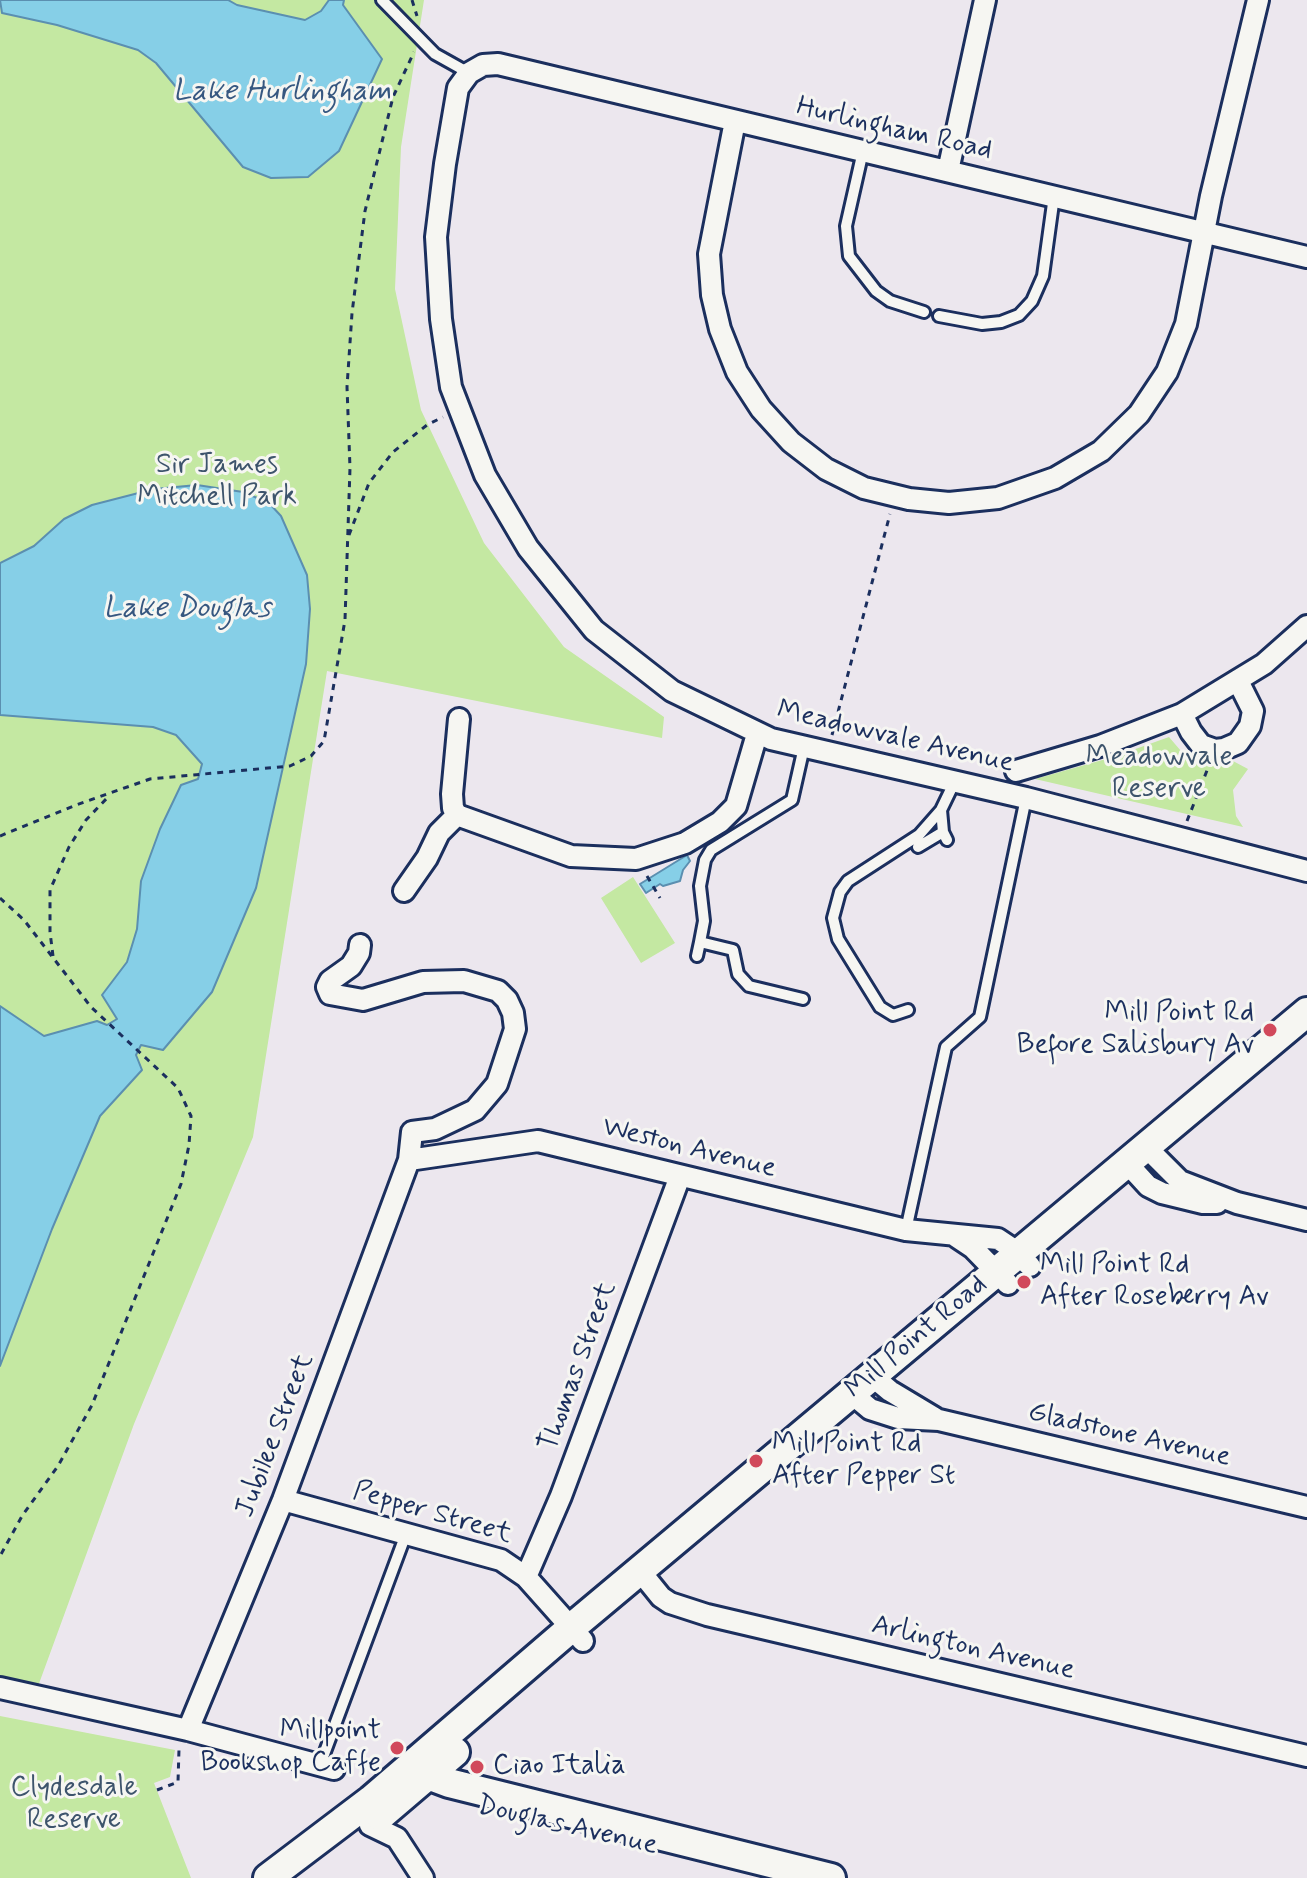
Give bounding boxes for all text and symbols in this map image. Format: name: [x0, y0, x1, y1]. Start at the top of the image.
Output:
water label: Lake Hurlingham: [173, 75, 391, 111]
street label: Hurlingham Road: [793, 91, 995, 169]
park label: Sir James Mitchell Park: [137, 449, 297, 515]
water label: Lake Douglas: [103, 592, 271, 628]
street label: Meadowvale Avenue: [773, 694, 1017, 782]
park label: Meadowvale Reserve: [1086, 741, 1232, 807]
place label: Mill Point Rd Before Salisbury Av: [1017, 997, 1254, 1063]
marker: Mill Point Rd Before Salisbury Av: [1261, 1021, 1279, 1039]
street label: Weston Avenue: [599, 1111, 779, 1187]
place label: Mill Point Rd After Roseberry Av: [1040, 1249, 1269, 1315]
street label: Mill Point Road: [839, 1269, 995, 1407]
marker: Mill Point Rd After Roseberry Av: [1015, 1273, 1033, 1291]
street label: Thomas Street: [533, 1278, 625, 1456]
street label: Jubilee Street: [229, 1349, 323, 1523]
street label: Gladstone Avenue: [1024, 1396, 1234, 1476]
place label: Mill Point Rd After Pepper St: [772, 1428, 955, 1494]
marker: Mill Point Rd After Pepper St: [747, 1452, 765, 1470]
street label: Pepper Street: [349, 1475, 515, 1553]
street label: Arlington Avenue: [868, 1609, 1078, 1689]
place label: Millpoint Bookshop Caffe: [201, 1715, 381, 1781]
marker: Millpoint Bookshop Caffe: [388, 1739, 406, 1757]
place label: Ciao Italia: [493, 1750, 626, 1784]
marker: Ciao Italia: [468, 1758, 486, 1776]
park label: Clydesdale Reserve: [10, 1772, 138, 1838]
street label: Douglas Avenue: [474, 1790, 660, 1864]

